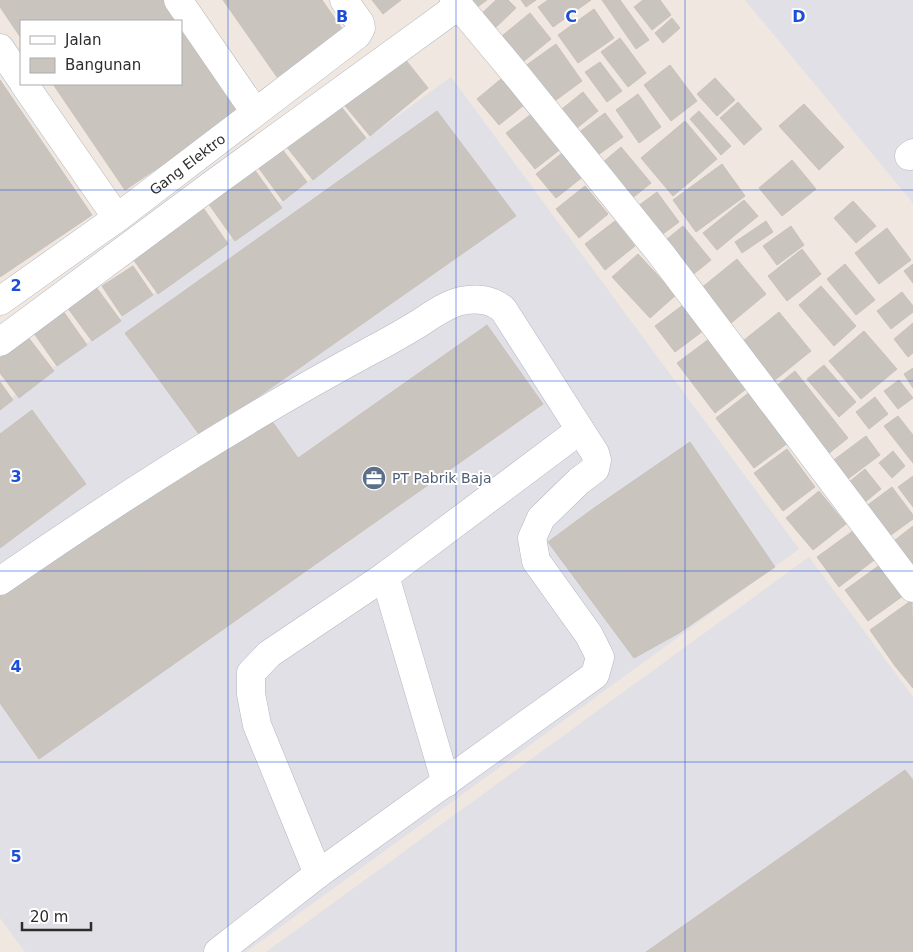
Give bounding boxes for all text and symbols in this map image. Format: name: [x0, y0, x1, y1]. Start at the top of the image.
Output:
text: B: [336, 7, 348, 26]
text: C: [565, 7, 577, 26]
text: D: [792, 7, 806, 26]
legend: [20, 20, 182, 85]
text: Jalan: [64, 31, 101, 49]
text: Bangunan: [65, 56, 141, 74]
street label: Gang Elektro: [147, 130, 228, 198]
text: 2: [10, 276, 22, 295]
office icon: PT Pabrik Baja: [361, 465, 387, 491]
text: 3: [10, 467, 22, 486]
place label: PT Pabrik Baja: [392, 470, 492, 486]
text: 4: [10, 657, 22, 676]
text: 5: [10, 847, 22, 866]
scale bar: [22, 900, 91, 932]
text: 20 m: [30, 908, 68, 926]

